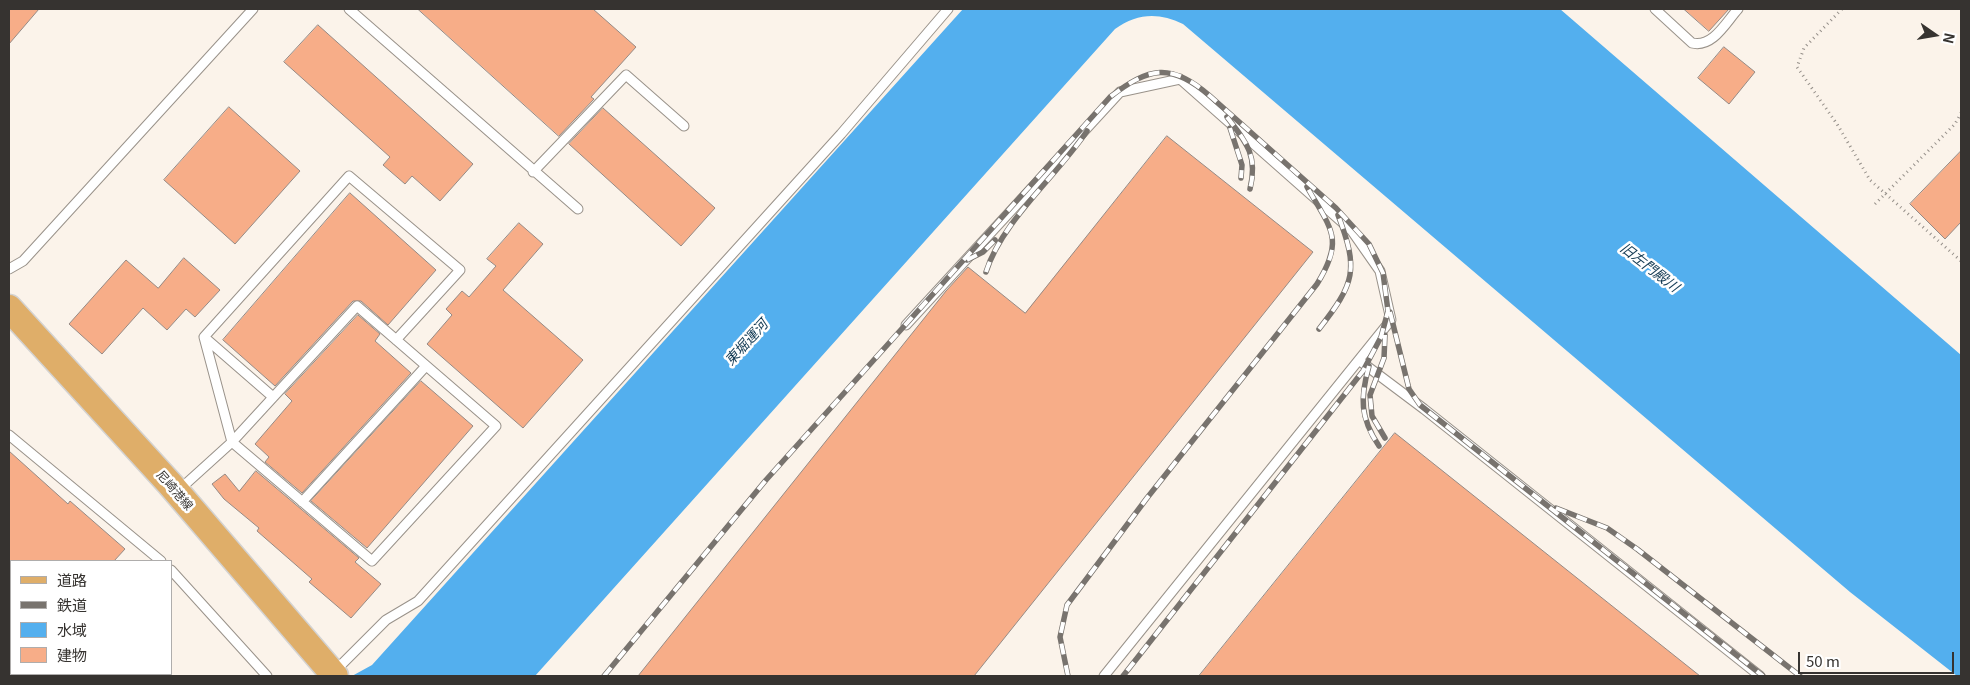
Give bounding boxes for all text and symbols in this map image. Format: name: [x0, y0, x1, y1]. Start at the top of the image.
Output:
north arrow: [1910, 10, 1960, 60]
text: N: [1939, 31, 1961, 46]
water label: 旧左門殿川: [1617, 239, 1683, 295]
water label: 東堀運河: [721, 316, 771, 368]
street label: 尼崎港線: [154, 467, 196, 513]
legend: [10, 560, 172, 675]
text: 道路: [57, 569, 87, 590]
text: 鉄道: [57, 594, 87, 615]
text: 水域: [57, 619, 87, 640]
scale bar: [1800, 642, 1956, 674]
text: 建物: [57, 644, 87, 665]
text: 50 m: [1806, 650, 1840, 671]

